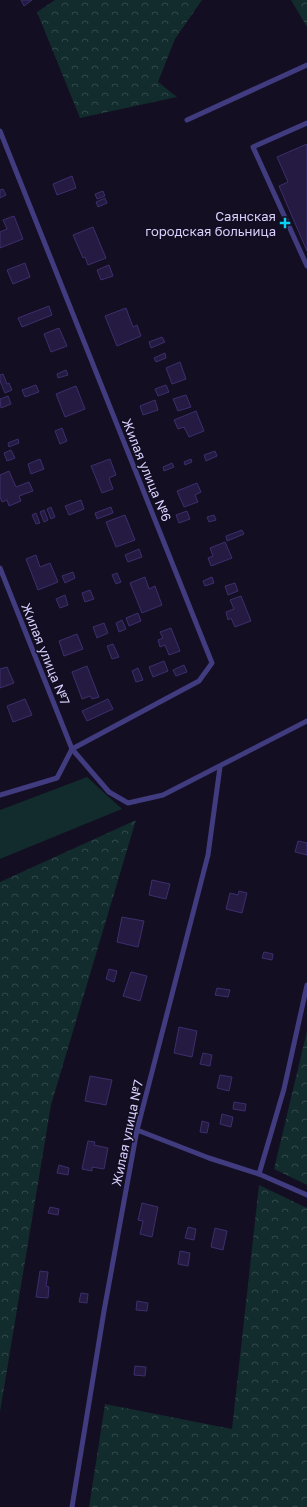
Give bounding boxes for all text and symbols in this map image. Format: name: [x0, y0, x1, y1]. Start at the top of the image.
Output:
place label: Саянская городская больница: [145, 208, 276, 239]
marker: Саянская городская больница: [279, 217, 291, 229]
street label: Жилая улица №6: [119, 416, 175, 524]
street label: Жилая улица №7: [18, 601, 74, 707]
street label: Жилая улица №7: [108, 1078, 146, 1188]

